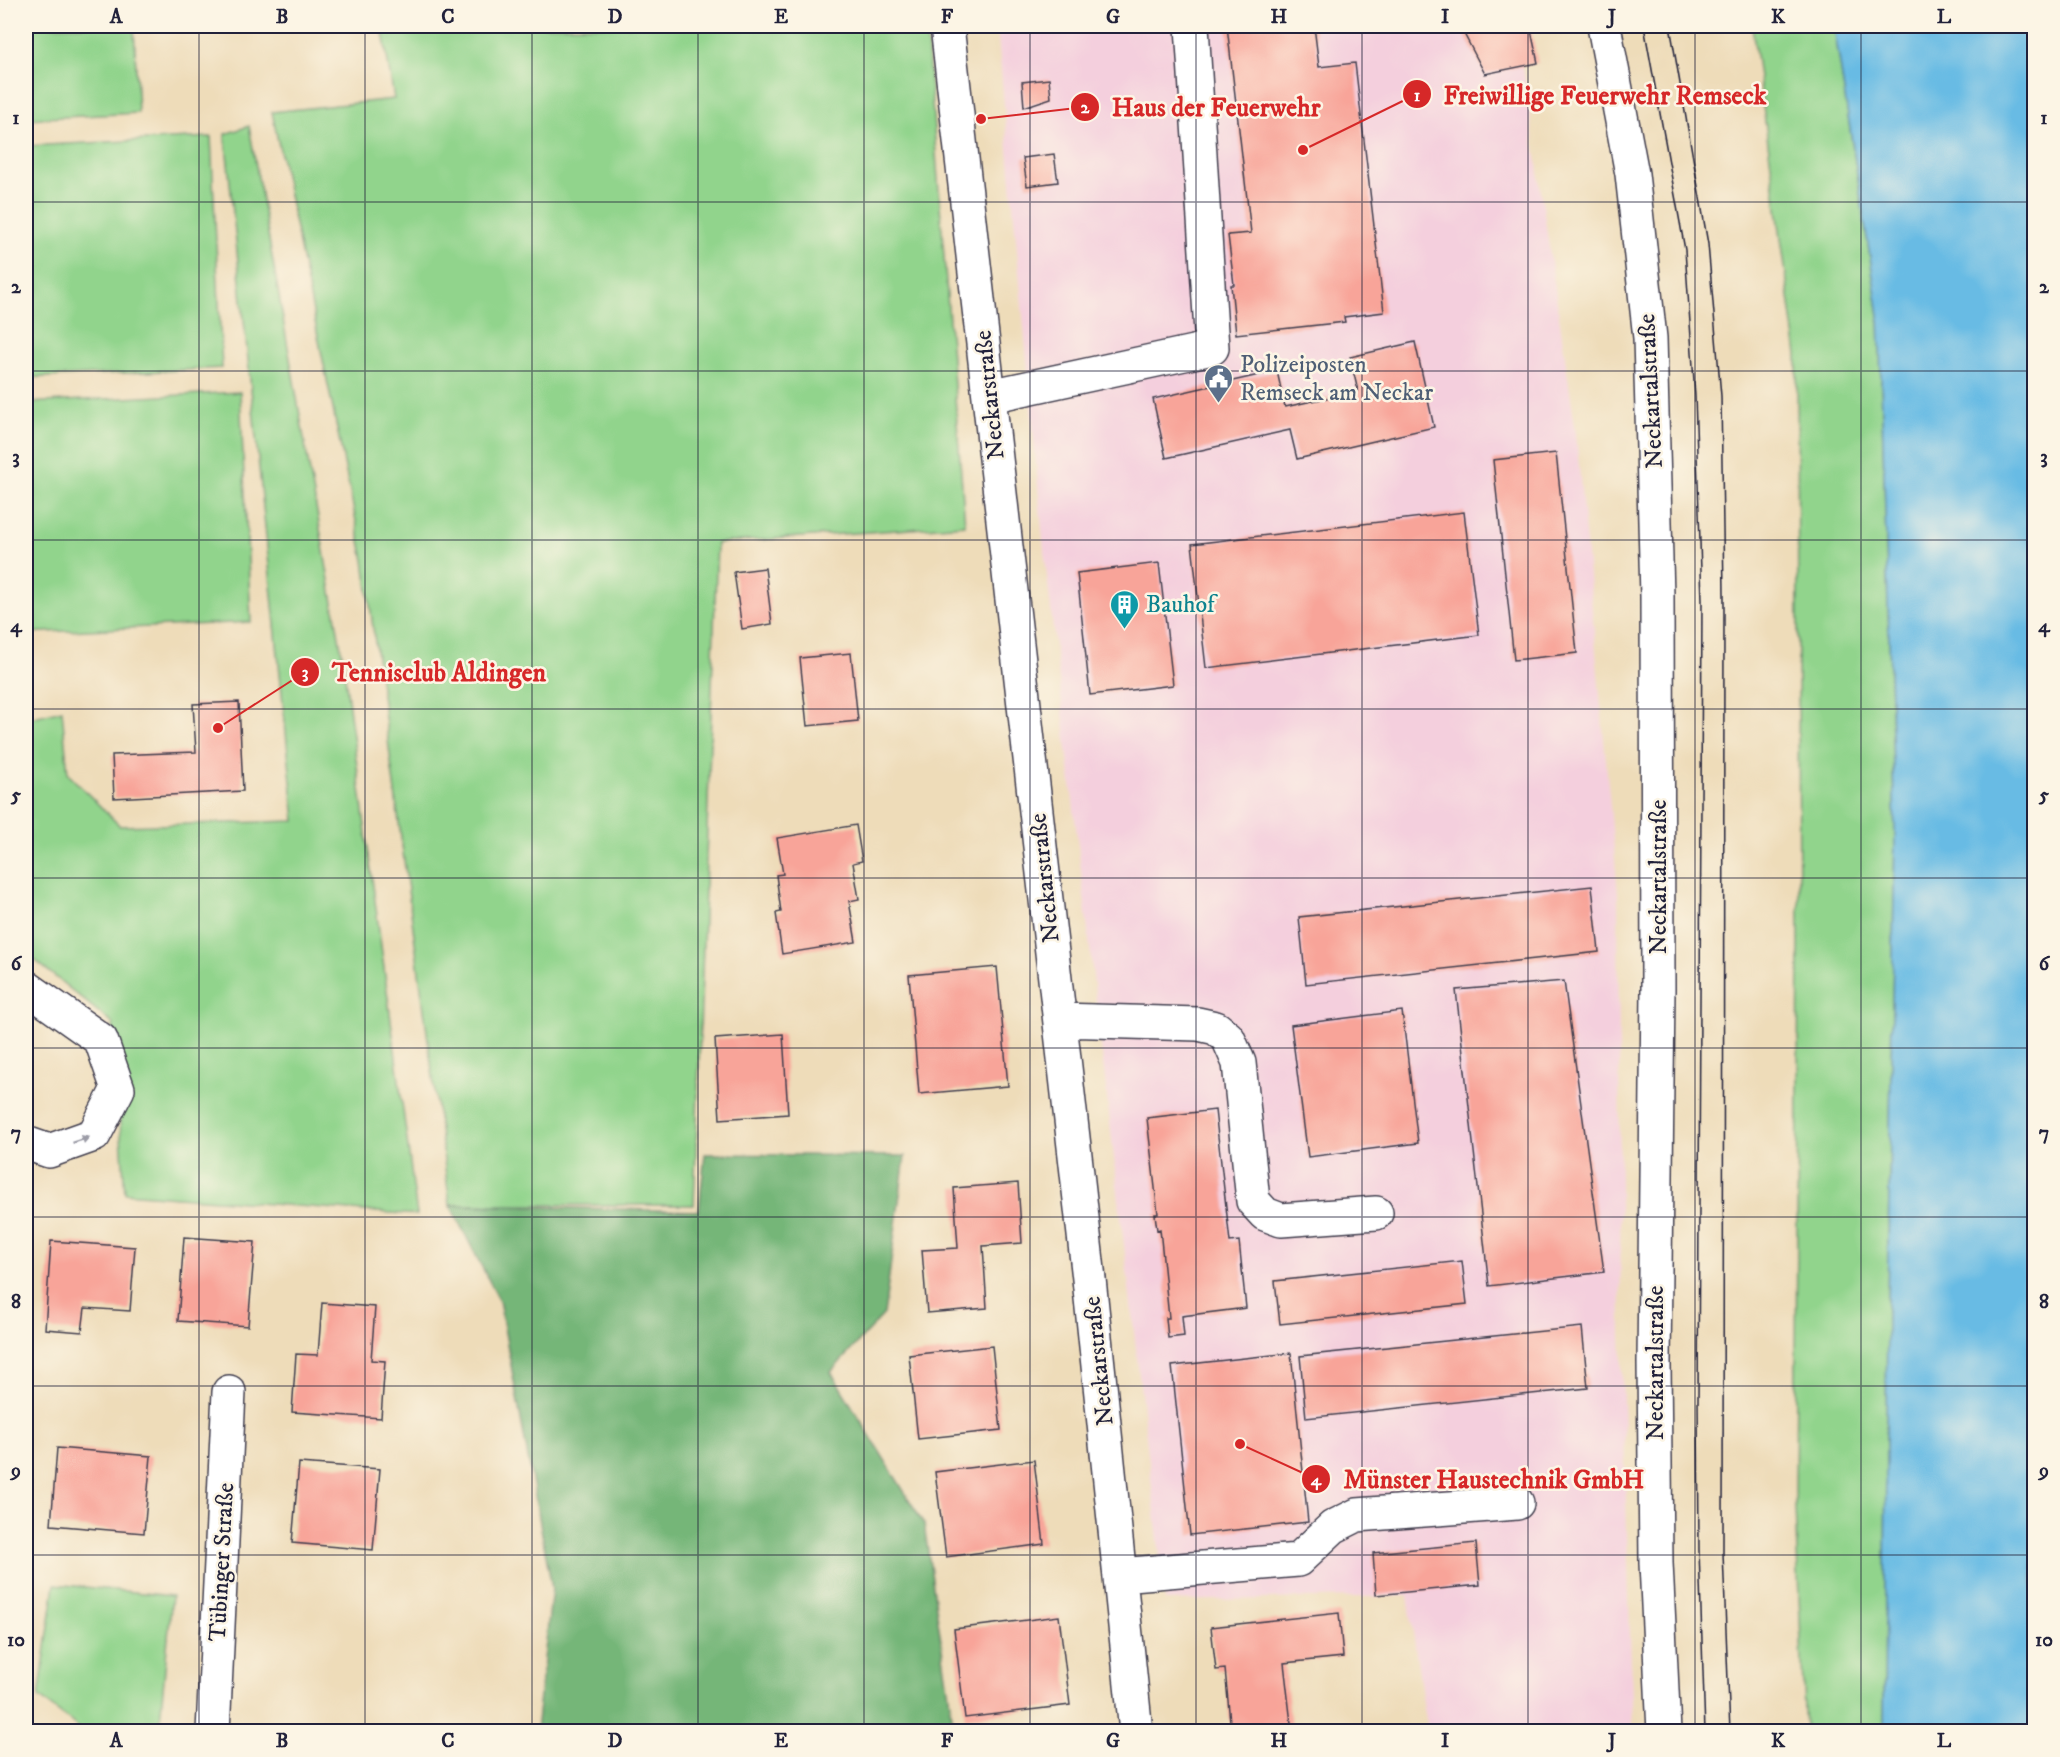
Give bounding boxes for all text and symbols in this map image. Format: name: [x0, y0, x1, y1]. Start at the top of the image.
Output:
text: A: [109, 5, 124, 30]
text: B: [276, 5, 288, 30]
text: C: [441, 5, 455, 30]
text: D: [608, 5, 623, 30]
text: E: [774, 5, 788, 30]
text: F: [941, 5, 954, 30]
text: G: [1106, 5, 1120, 30]
text: H: [1271, 5, 1288, 30]
text: I: [1441, 5, 1449, 30]
text: J: [1606, 5, 1616, 30]
text: K: [1771, 5, 1786, 30]
text: L: [1937, 5, 1952, 30]
callout: Freiwillige Feuerwehr Remseck: [1402, 72, 1779, 116]
text: Freiwillige Feuerwehr Remseck: [1444, 80, 1768, 113]
callout: Haus der Feuerwehr: [1070, 85, 1332, 129]
text: 1: [1414, 85, 1421, 107]
text: Haus der Feuerwehr: [1112, 92, 1321, 125]
text: 2: [1081, 97, 1091, 119]
text: 1: [12, 106, 20, 131]
text: 1: [2040, 106, 2048, 131]
text: 2: [11, 275, 22, 300]
text: 2: [2039, 275, 2050, 300]
street label: Neckartalstraße: [1632, 313, 1670, 469]
street label: Neckarstraße: [968, 329, 1012, 461]
place label: Polizeiposten Remseck am Neckar: [1240, 350, 1433, 408]
public building icon: Polizeiposten Remseck am Neckar: [1203, 362, 1235, 404]
text: 3: [12, 445, 20, 470]
text: 3: [2040, 445, 2048, 470]
building icon: Bauhof: [1109, 588, 1141, 630]
place label: Bauhof: [1146, 590, 1218, 620]
text: 4: [10, 614, 23, 639]
text: 4: [2038, 614, 2051, 639]
callout: Tennisclub Aldingen: [290, 650, 559, 694]
text: Tennisclub Aldingen: [331, 657, 547, 690]
text: 3: [302, 662, 309, 684]
text: 5: [10, 783, 21, 808]
text: 5: [2038, 783, 2049, 808]
street label: Neckartalstraße: [1644, 799, 1674, 954]
street label: Neckarstraße: [1023, 812, 1067, 944]
text: 6: [11, 952, 23, 977]
text: 6: [2039, 952, 2051, 977]
text: 7: [11, 1121, 21, 1146]
text: 7: [2039, 1121, 2049, 1146]
one-way arrow: [72, 1134, 90, 1144]
street label: Neckartalstraße: [1641, 1285, 1671, 1440]
text: 8: [11, 1290, 21, 1315]
text: 8: [2039, 1290, 2049, 1315]
street label: Neckarstraße: [1077, 1295, 1121, 1427]
callout: Münster Haustechnik GmbH: [1301, 1457, 1656, 1501]
text: 9: [9, 1459, 21, 1484]
text: 9: [2037, 1459, 2049, 1484]
text: Münster Haustechnik GmbH: [1344, 1464, 1645, 1497]
text: 4: [1310, 1469, 1322, 1491]
street label: Tübinger Straße: [203, 1482, 241, 1642]
text: 10: [7, 1628, 25, 1653]
text: 10: [2035, 1628, 2053, 1653]
text: A: [109, 1729, 124, 1754]
text: B: [276, 1729, 288, 1754]
text: C: [441, 1729, 455, 1754]
text: D: [608, 1729, 623, 1754]
text: E: [774, 1729, 788, 1754]
text: F: [941, 1729, 954, 1754]
text: G: [1106, 1729, 1120, 1754]
text: H: [1271, 1729, 1288, 1754]
text: I: [1441, 1729, 1449, 1754]
text: J: [1606, 1729, 1616, 1754]
text: K: [1771, 1729, 1786, 1754]
text: L: [1937, 1729, 1952, 1754]

